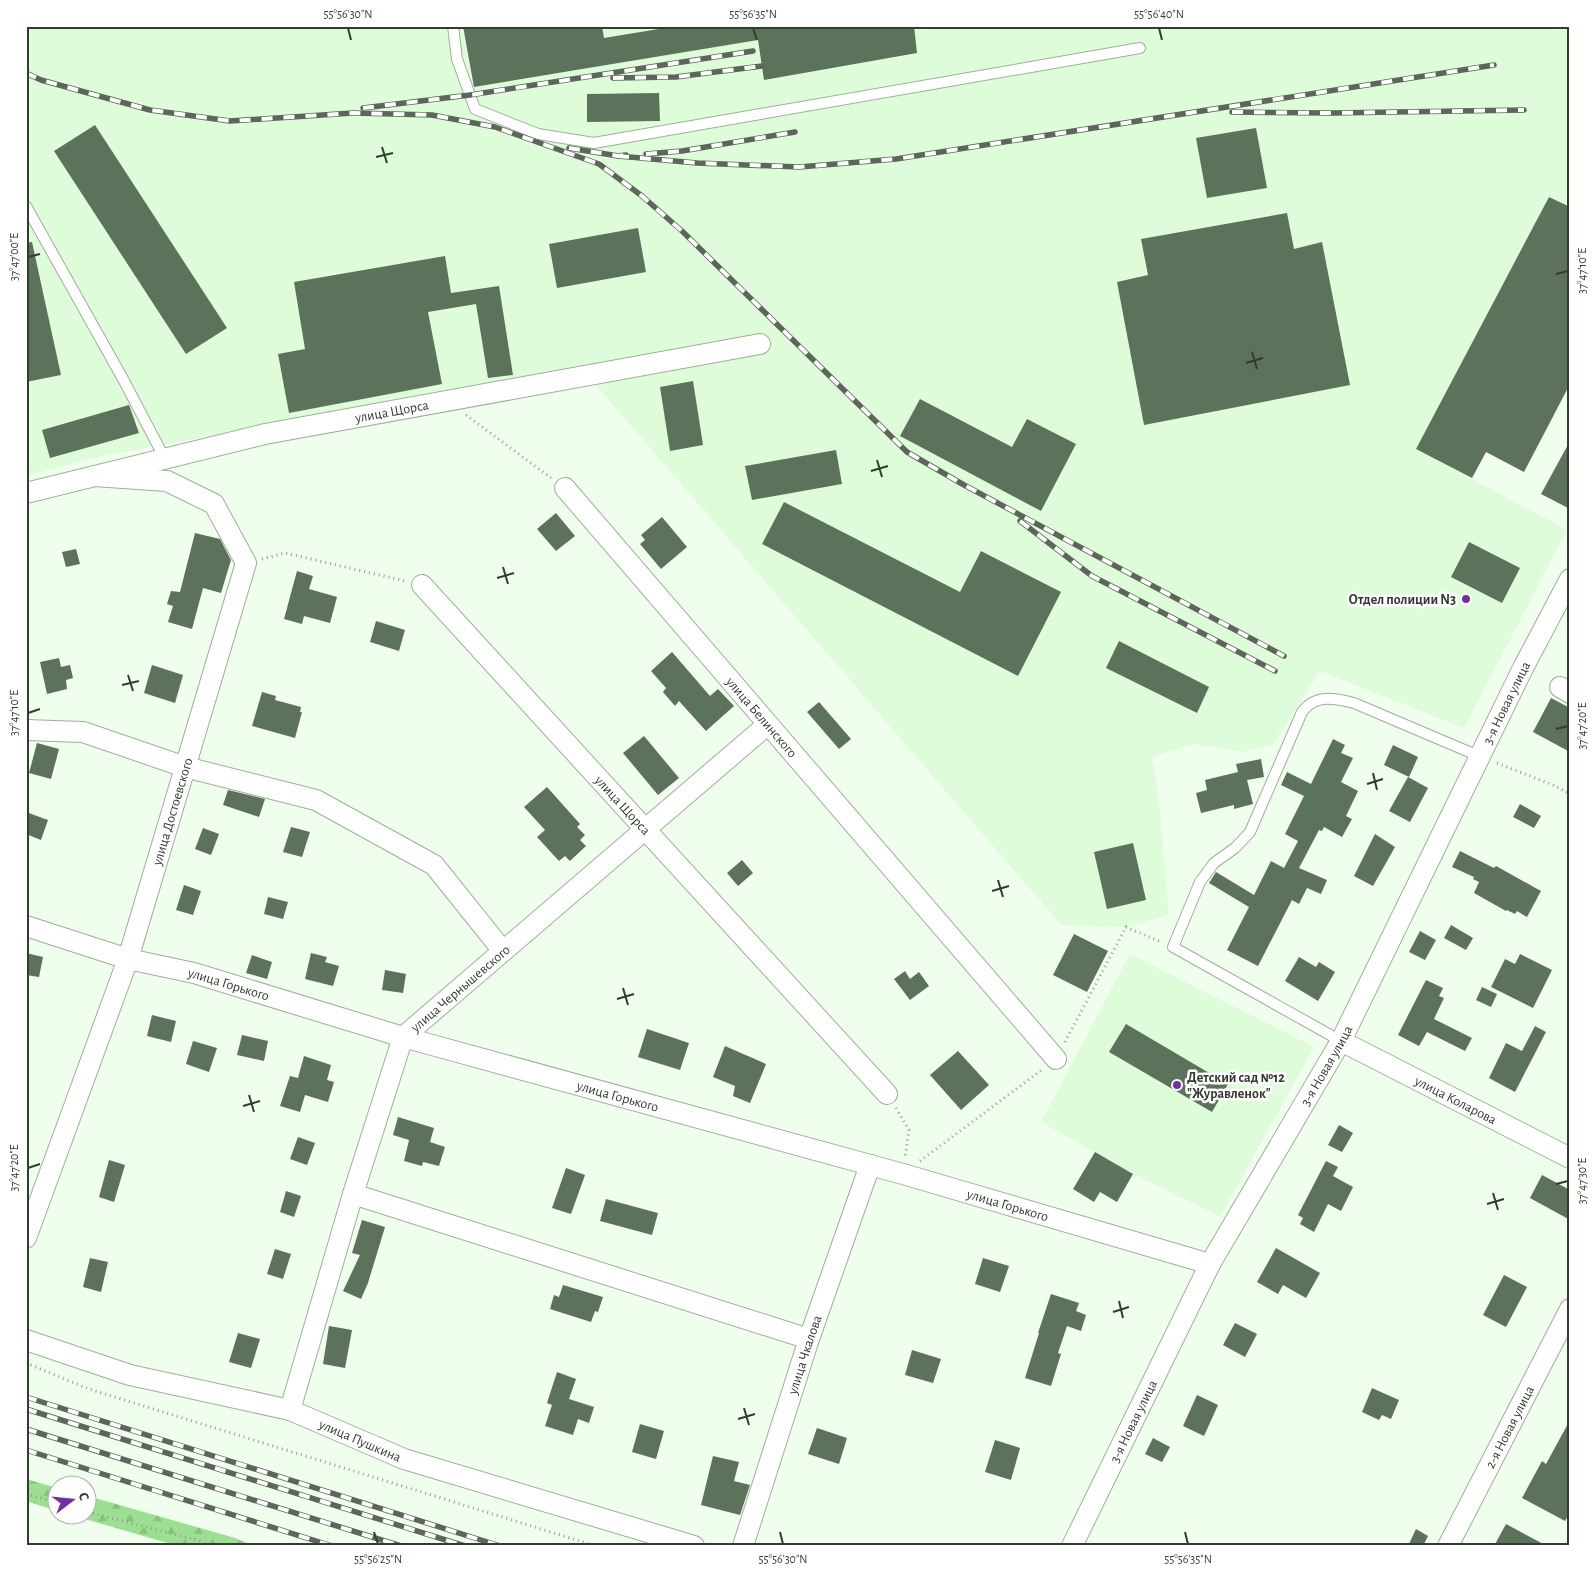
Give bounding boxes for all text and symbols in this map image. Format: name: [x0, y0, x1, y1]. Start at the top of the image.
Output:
text: 55°56'30"N: [323, 8, 373, 20]
text: 55°56'35"N: [729, 8, 777, 20]
text: 55°56'40"N: [1134, 8, 1184, 20]
text: 37°47'00"E: [8, 233, 20, 281]
text: 37°47'10"E: [1576, 248, 1588, 294]
street label: улица Щорса: [353, 398, 431, 426]
place label: Отдел полиции N3: [1349, 593, 1456, 607]
marker: Отдел полиции N3: [1460, 593, 1472, 605]
street label: 3-я Новая улица: [1481, 659, 1533, 747]
street label: улица Белинского: [722, 674, 800, 761]
text: 37°47'10"E: [8, 690, 20, 736]
text: 37°47'20"E: [1576, 702, 1588, 750]
street label: улица Достоевского: [150, 756, 196, 868]
street label: улица Щорса: [591, 773, 653, 838]
street label: улица Чернышевского: [408, 943, 513, 1036]
street label: улица Горького: [186, 966, 271, 1004]
street label: 3-я Новая улица: [1299, 1023, 1356, 1109]
place label: Детский сад №12 "Журавленок": [1187, 1071, 1285, 1101]
street label: улица Коларова: [1411, 1073, 1499, 1128]
street label: улица Горького: [574, 1079, 660, 1115]
marker: Детский сад №12 "Журавленок": [1171, 1079, 1183, 1091]
text: 37°47'20"E: [8, 1144, 20, 1192]
text: 37°47'30"E: [1576, 1157, 1588, 1204]
street label: улица Горького: [964, 1187, 1050, 1224]
street label: улица Чкалова: [786, 1313, 825, 1397]
street label: 3-я Новая улица: [1108, 1378, 1160, 1465]
street label: 2-я Новая улица: [1483, 1383, 1537, 1471]
street label: улица Пушкина: [316, 1417, 404, 1465]
north arrow: [48, 1474, 98, 1524]
text: С: [76, 1491, 91, 1503]
text: 55°56'25"N: [354, 1553, 402, 1565]
text: 55°56'30"N: [758, 1553, 808, 1565]
text: 55°56'35"N: [1164, 1553, 1212, 1565]

